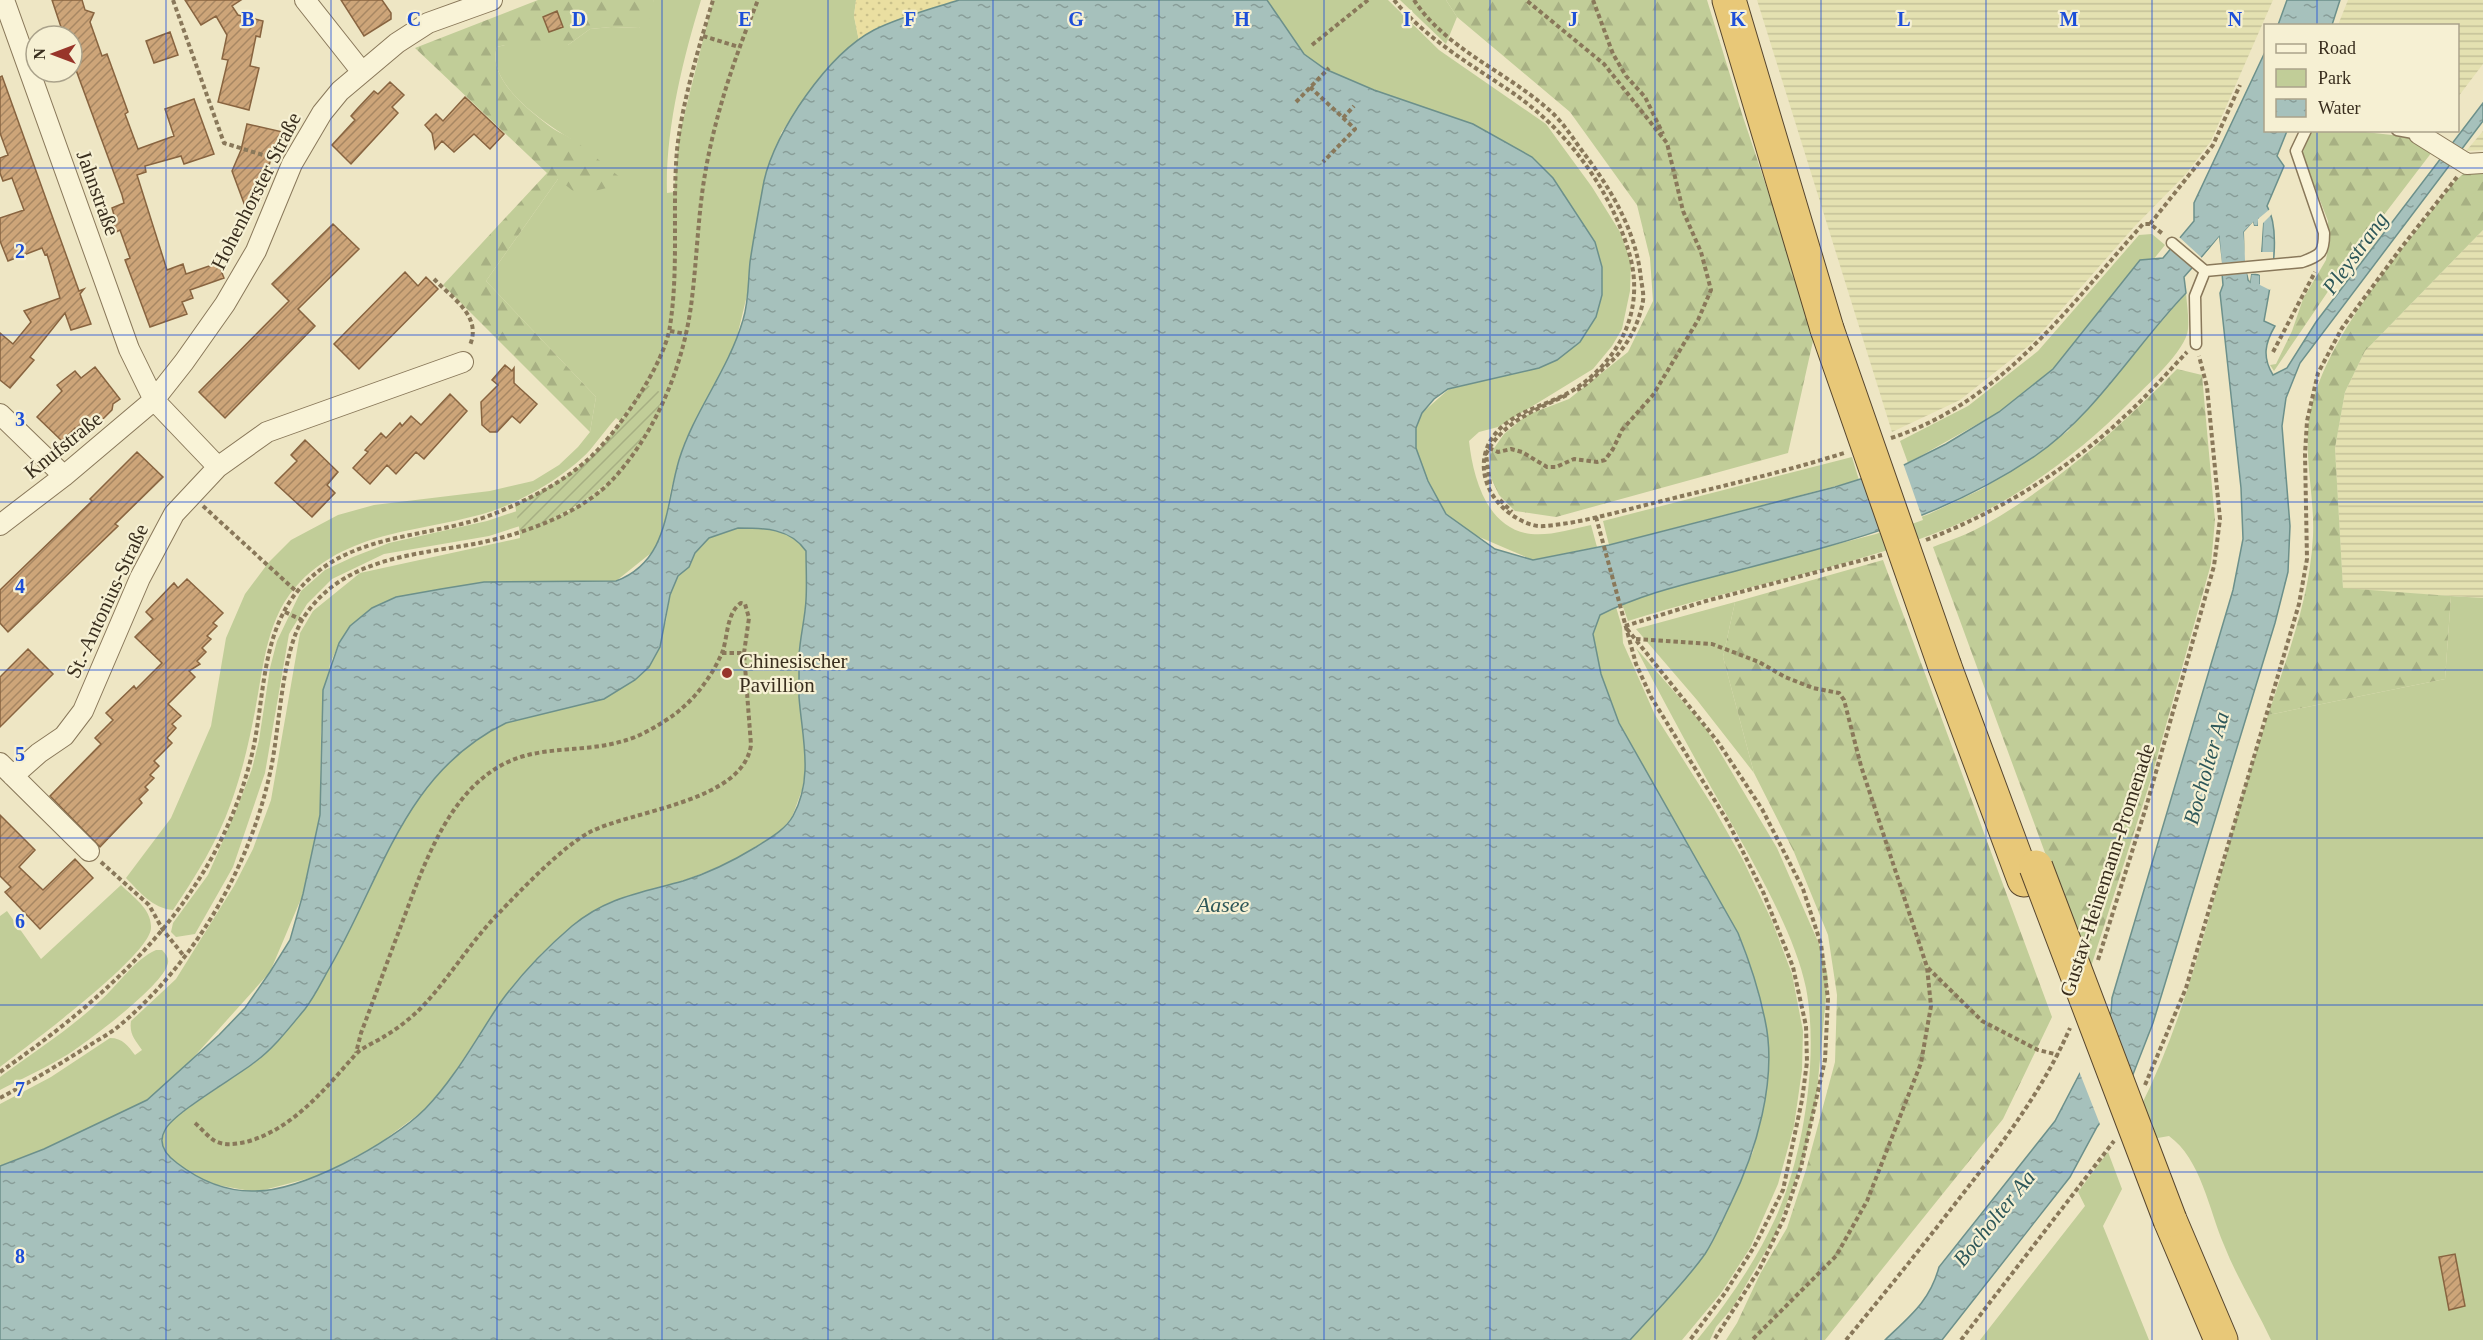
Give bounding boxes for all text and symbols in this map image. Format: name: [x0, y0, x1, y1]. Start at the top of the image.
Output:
text: B: [241, 8, 255, 30]
text: C: [407, 8, 421, 30]
text: D: [572, 8, 586, 30]
text: E: [738, 8, 752, 30]
text: F: [904, 8, 916, 30]
text: G: [1068, 8, 1084, 30]
text: H: [1234, 8, 1250, 30]
text: I: [1403, 8, 1411, 30]
text: J: [1568, 8, 1578, 30]
text: K: [1730, 8, 1746, 30]
text: L: [1897, 8, 1911, 30]
text: M: [2060, 8, 2079, 30]
text: N: [2228, 8, 2243, 30]
north arrow: [24, 24, 84, 84]
legend: [2264, 24, 2459, 132]
text: Road: [2318, 38, 2356, 58]
text: N: [31, 48, 48, 60]
text: Park: [2318, 68, 2351, 88]
text: Water: [2318, 98, 2361, 118]
street label: Hohenhorster Straße: [206, 108, 306, 274]
street label: Jahnstraße: [72, 147, 124, 239]
water label: Pleystrang: [2316, 207, 2393, 300]
text: 2: [15, 240, 25, 262]
street label: Knufstraße: [19, 406, 107, 484]
text: 3: [15, 408, 25, 430]
street label: St.-Antonius-Straße: [61, 520, 153, 682]
text: 4: [15, 575, 25, 597]
place label: Chinesischer Pavillion: [739, 649, 847, 697]
marker: Chinesischer Pavillion: [720, 666, 734, 680]
water label: Bocholter Aa: [2178, 709, 2234, 827]
street label: Gustav-Heinemann-Promenade: [2055, 740, 2159, 1000]
text: 5: [15, 743, 25, 765]
water label: Aasee: [1195, 892, 1249, 917]
text: 6: [15, 910, 25, 932]
text: 7: [15, 1078, 25, 1100]
water label: Bocholter Aa: [1948, 1165, 2040, 1271]
text: 8: [15, 1245, 25, 1267]

